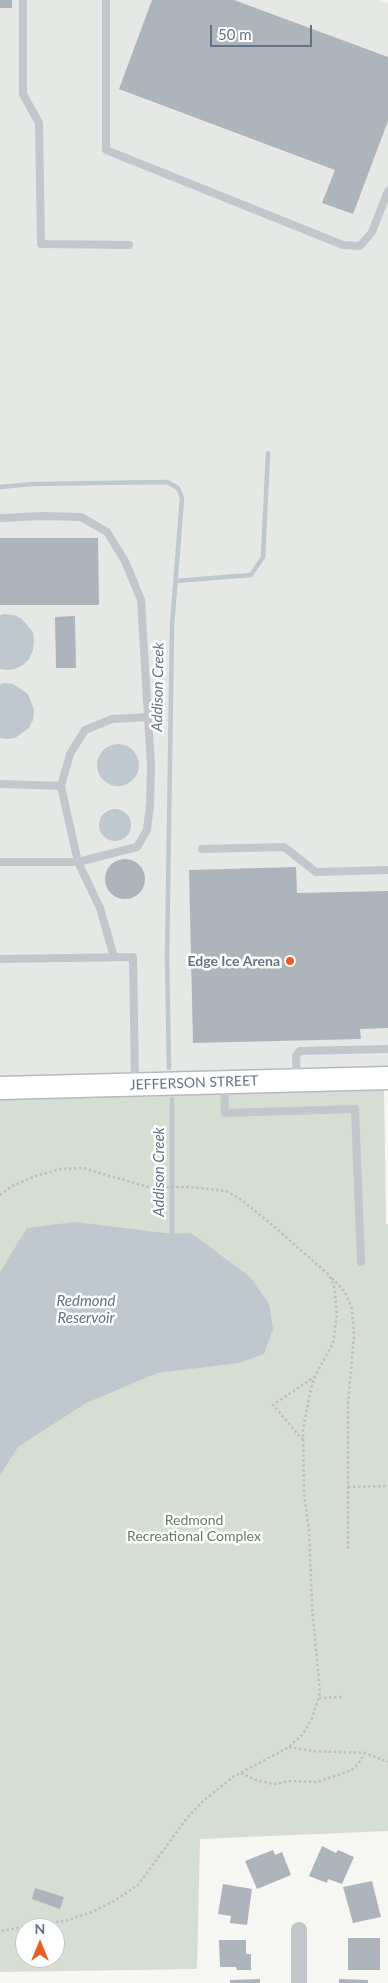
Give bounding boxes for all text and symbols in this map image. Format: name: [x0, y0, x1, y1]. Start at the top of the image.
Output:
scale bar: [213, 15, 316, 47]
text: 50 m: [218, 25, 252, 43]
water label: Addison Creek: [148, 642, 168, 732]
place label: Edge Ice Arena: [187, 953, 280, 969]
marker: Edge Ice Arena: [284, 955, 296, 967]
street label: JEFFERSON STREET: [129, 1072, 259, 1094]
water label: Addison Creek: [150, 1127, 168, 1217]
water label: Redmond Reservoir: [57, 1292, 115, 1327]
park label: Redmond Recreational Complex: [127, 1512, 261, 1544]
north arrow: [15, 1918, 65, 1968]
text: N: [35, 1920, 45, 1937]

